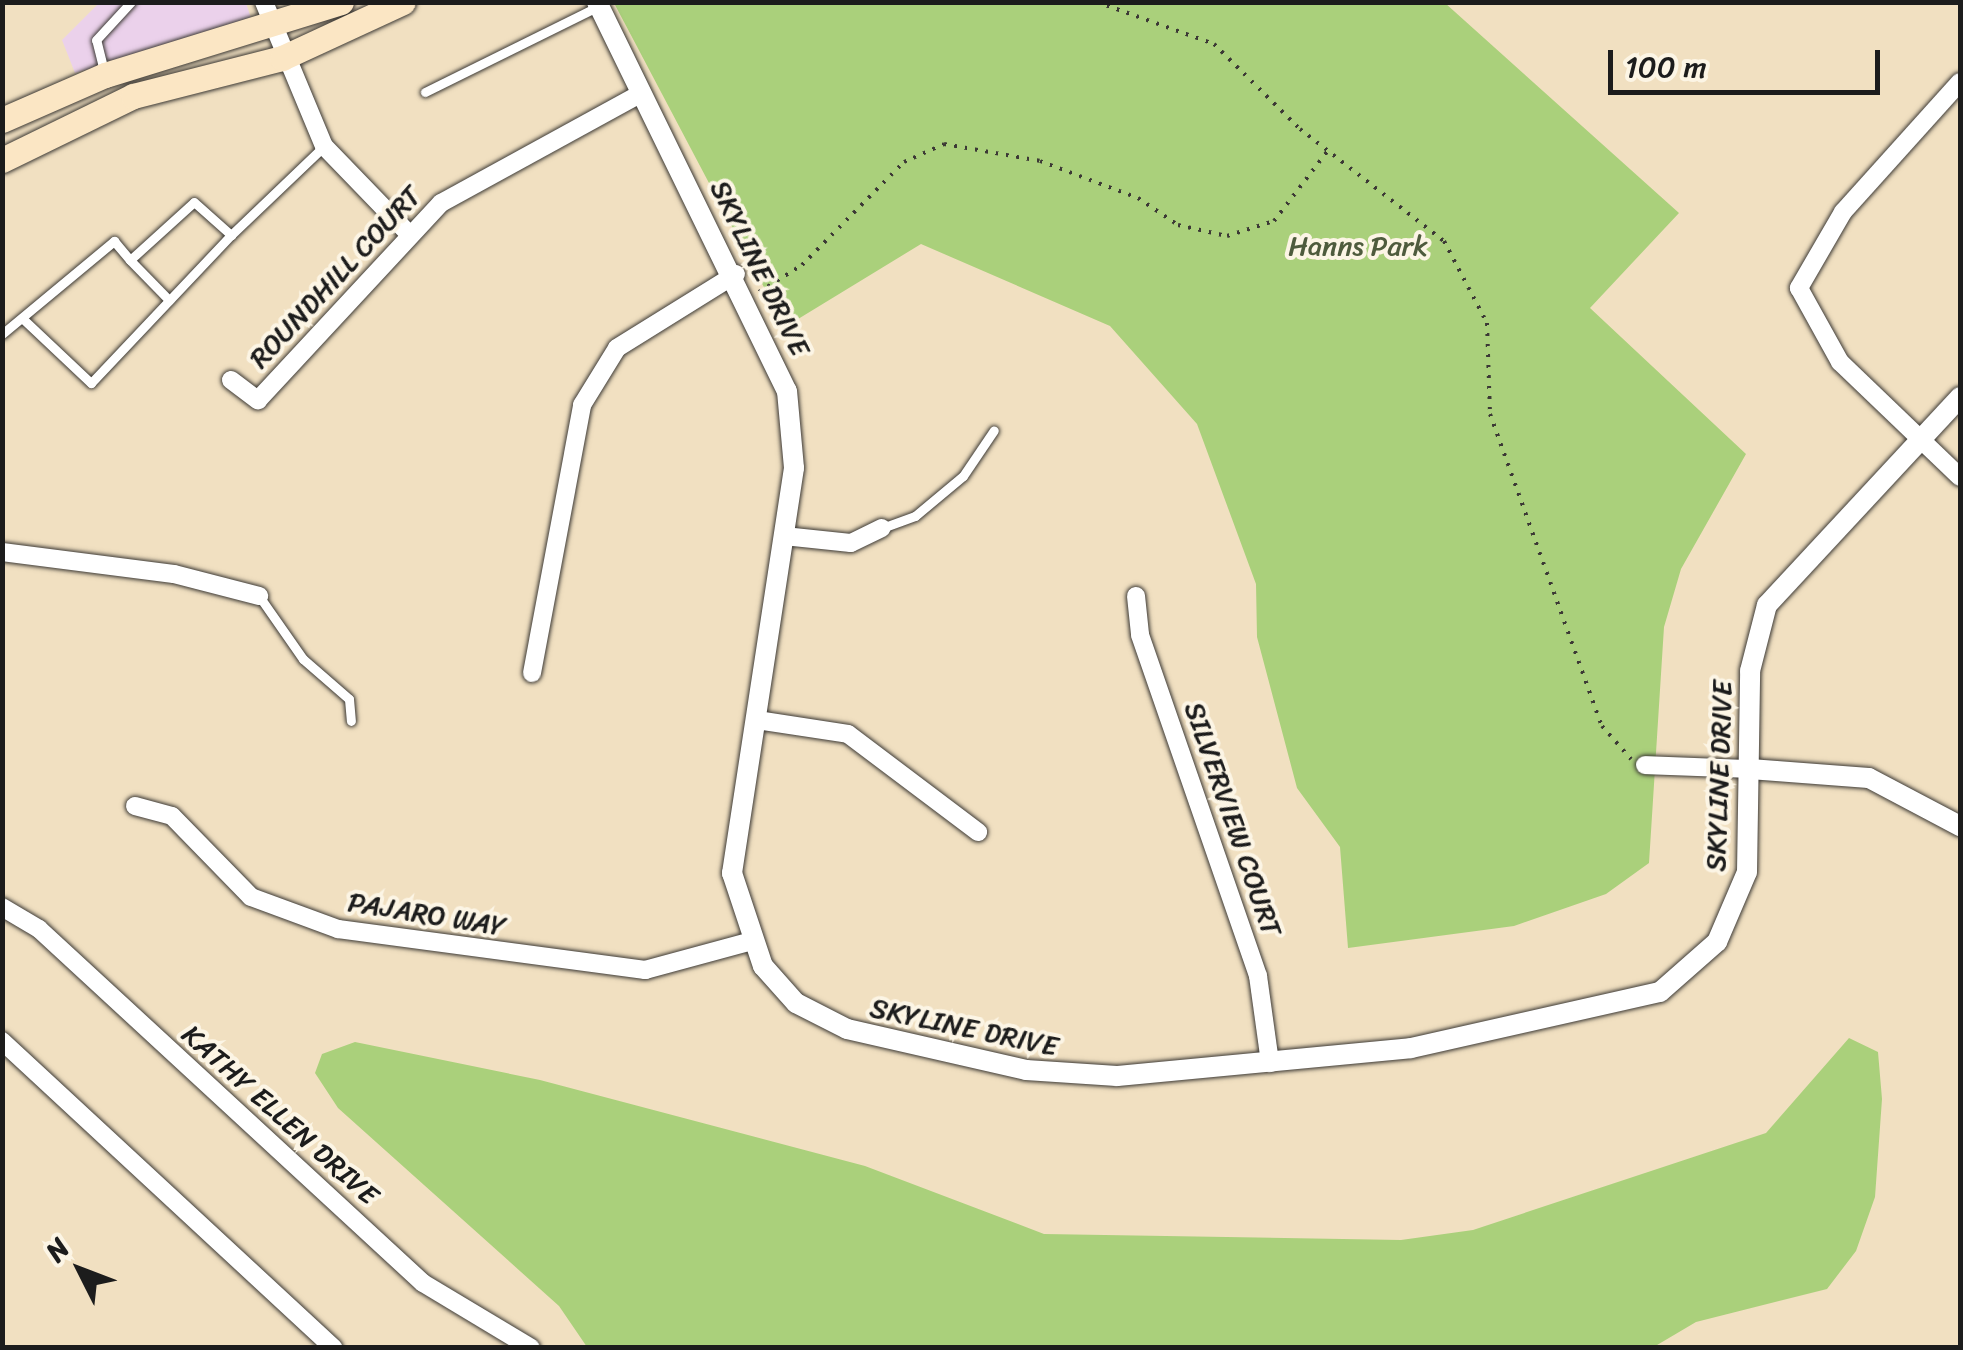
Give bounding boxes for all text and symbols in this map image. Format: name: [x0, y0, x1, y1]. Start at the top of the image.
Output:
scale bar: [1613, 30, 1886, 92]
text: 100 m: [1625, 40, 1707, 94]
street label: SKYLINE DRIVE: [702, 174, 818, 362]
street label: ROUNDHILL COURT: [242, 179, 428, 375]
park label: Hanns Park: [1288, 229, 1428, 263]
street label: SKYLINE DRIVE: [1699, 679, 1739, 873]
street label: SILVERVIEW COURT: [1177, 697, 1289, 941]
street label: PAJARO WAY: [346, 885, 508, 943]
street label: SKYLINE DRIVE: [866, 990, 1062, 1064]
street label: KATHY ELLEN DRIVE: [174, 1018, 386, 1212]
north arrow: [30, 1220, 130, 1320]
text: N: [33, 1226, 82, 1273]

